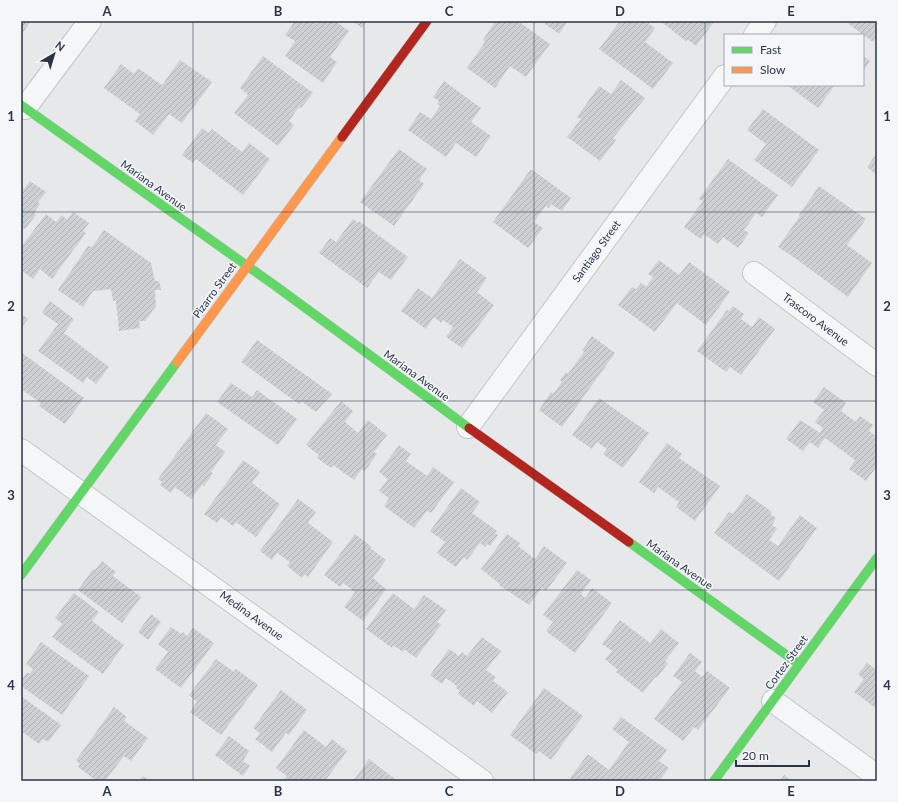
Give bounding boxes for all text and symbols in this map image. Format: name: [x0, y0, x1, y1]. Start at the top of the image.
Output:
text: A: [101, 3, 112, 19]
text: B: [274, 3, 283, 19]
text: C: [445, 3, 454, 19]
text: D: [615, 3, 625, 19]
text: E: [787, 3, 795, 19]
north arrow: [34, 34, 74, 74]
legend: [724, 34, 864, 86]
text: N: [53, 38, 68, 53]
text: Fast: [760, 42, 782, 57]
text: Slow: [760, 62, 786, 77]
text: 1: [7, 108, 15, 124]
text: 1: [883, 108, 891, 124]
street label: Mariana Avenue: [119, 157, 190, 213]
street label: Santiago Street: [569, 217, 623, 284]
street label: Pizarro Street: [190, 260, 239, 320]
street label: Trascoro Avenue: [780, 290, 852, 348]
text: 2: [7, 298, 15, 314]
text: 2: [883, 298, 891, 314]
street label: Mariana Avenue: [382, 347, 453, 403]
text: 3: [7, 487, 15, 503]
text: 3: [883, 487, 891, 503]
street label: Mariana Avenue: [644, 536, 716, 592]
street label: Medina Avenue: [218, 588, 286, 642]
street label: Cortez Street: [762, 632, 810, 692]
text: 4: [7, 677, 15, 693]
text: 4: [883, 677, 891, 693]
scale bar: [736, 742, 809, 768]
text: 20 m: [742, 748, 769, 763]
text: A: [101, 783, 112, 799]
text: B: [274, 783, 283, 799]
text: C: [445, 783, 454, 799]
text: D: [615, 783, 625, 799]
text: E: [787, 783, 795, 799]

